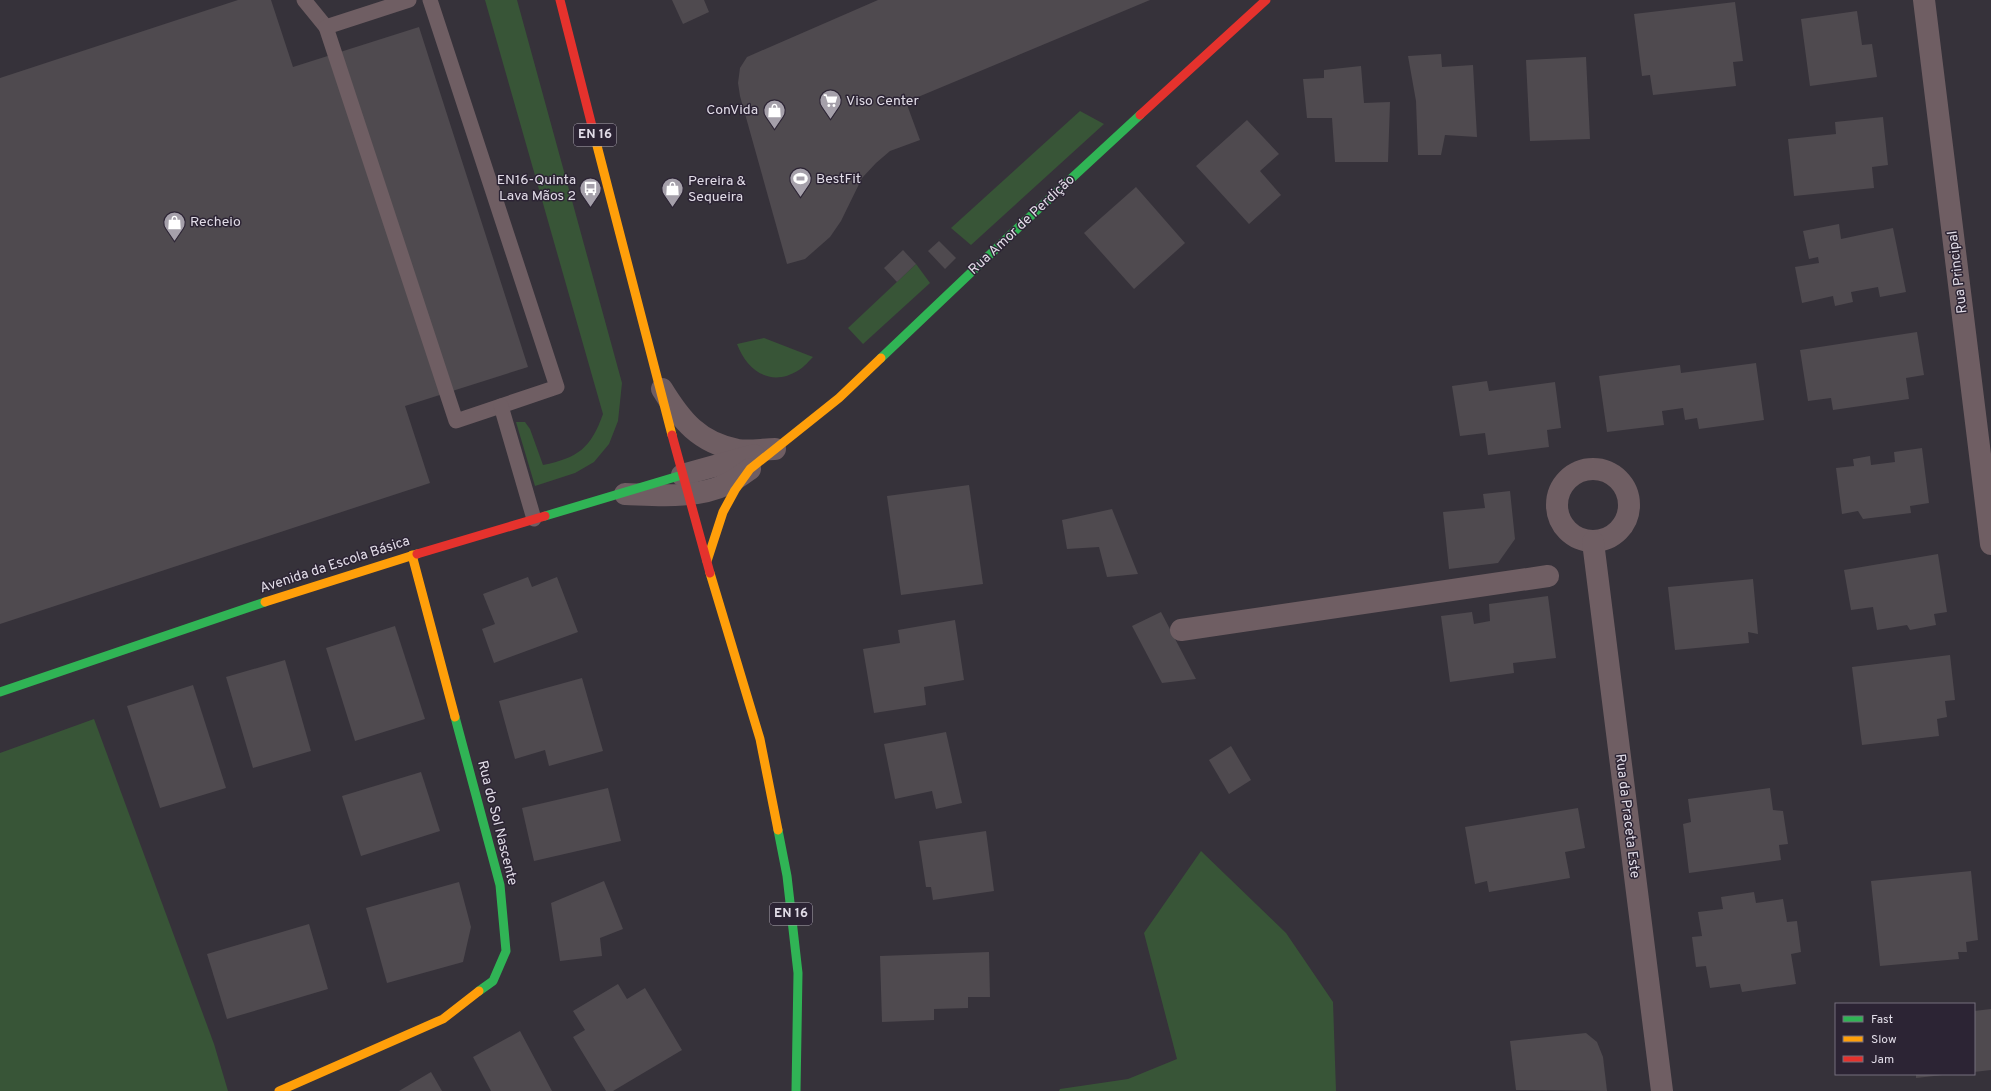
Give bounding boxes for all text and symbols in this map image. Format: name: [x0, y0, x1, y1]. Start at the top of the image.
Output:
supermarket icon: Viso Center: [817, 88, 843, 121]
place label: Viso Center: [846, 93, 920, 110]
shop icon: ConVida: [761, 97, 787, 130]
place label: ConVida: [706, 102, 758, 119]
road number: EN 16: [574, 124, 616, 146]
sports icon: BestFit: [788, 166, 814, 199]
place label: BestFit: [816, 171, 861, 188]
street label: Rua Amor de Perdição: [965, 171, 1079, 279]
place label: EN16-Quinta Lava Mãos 2: [497, 172, 576, 205]
place label: Pereira & Sequeira: [688, 173, 747, 206]
bus stop icon: EN16-Quinta Lava Mãos 2: [578, 175, 604, 208]
shop icon: Pereira & Sequeira: [660, 176, 686, 209]
shop icon: Recheio: [162, 209, 188, 242]
place label: Recheio: [190, 214, 241, 231]
street label: Rua Principal: [1944, 230, 1972, 314]
street label: Avenida da Escola Básica: [258, 533, 412, 597]
street label: Rua da Praceta Este: [1611, 753, 1643, 879]
street label: Rua do Sol Nascente: [473, 759, 521, 887]
road number: EN 16: [770, 903, 812, 925]
legend: [1835, 1003, 1975, 1075]
text: Fast: [1871, 1012, 1893, 1028]
text: Slow: [1871, 1032, 1897, 1048]
text: Jam: [1871, 1052, 1894, 1068]

